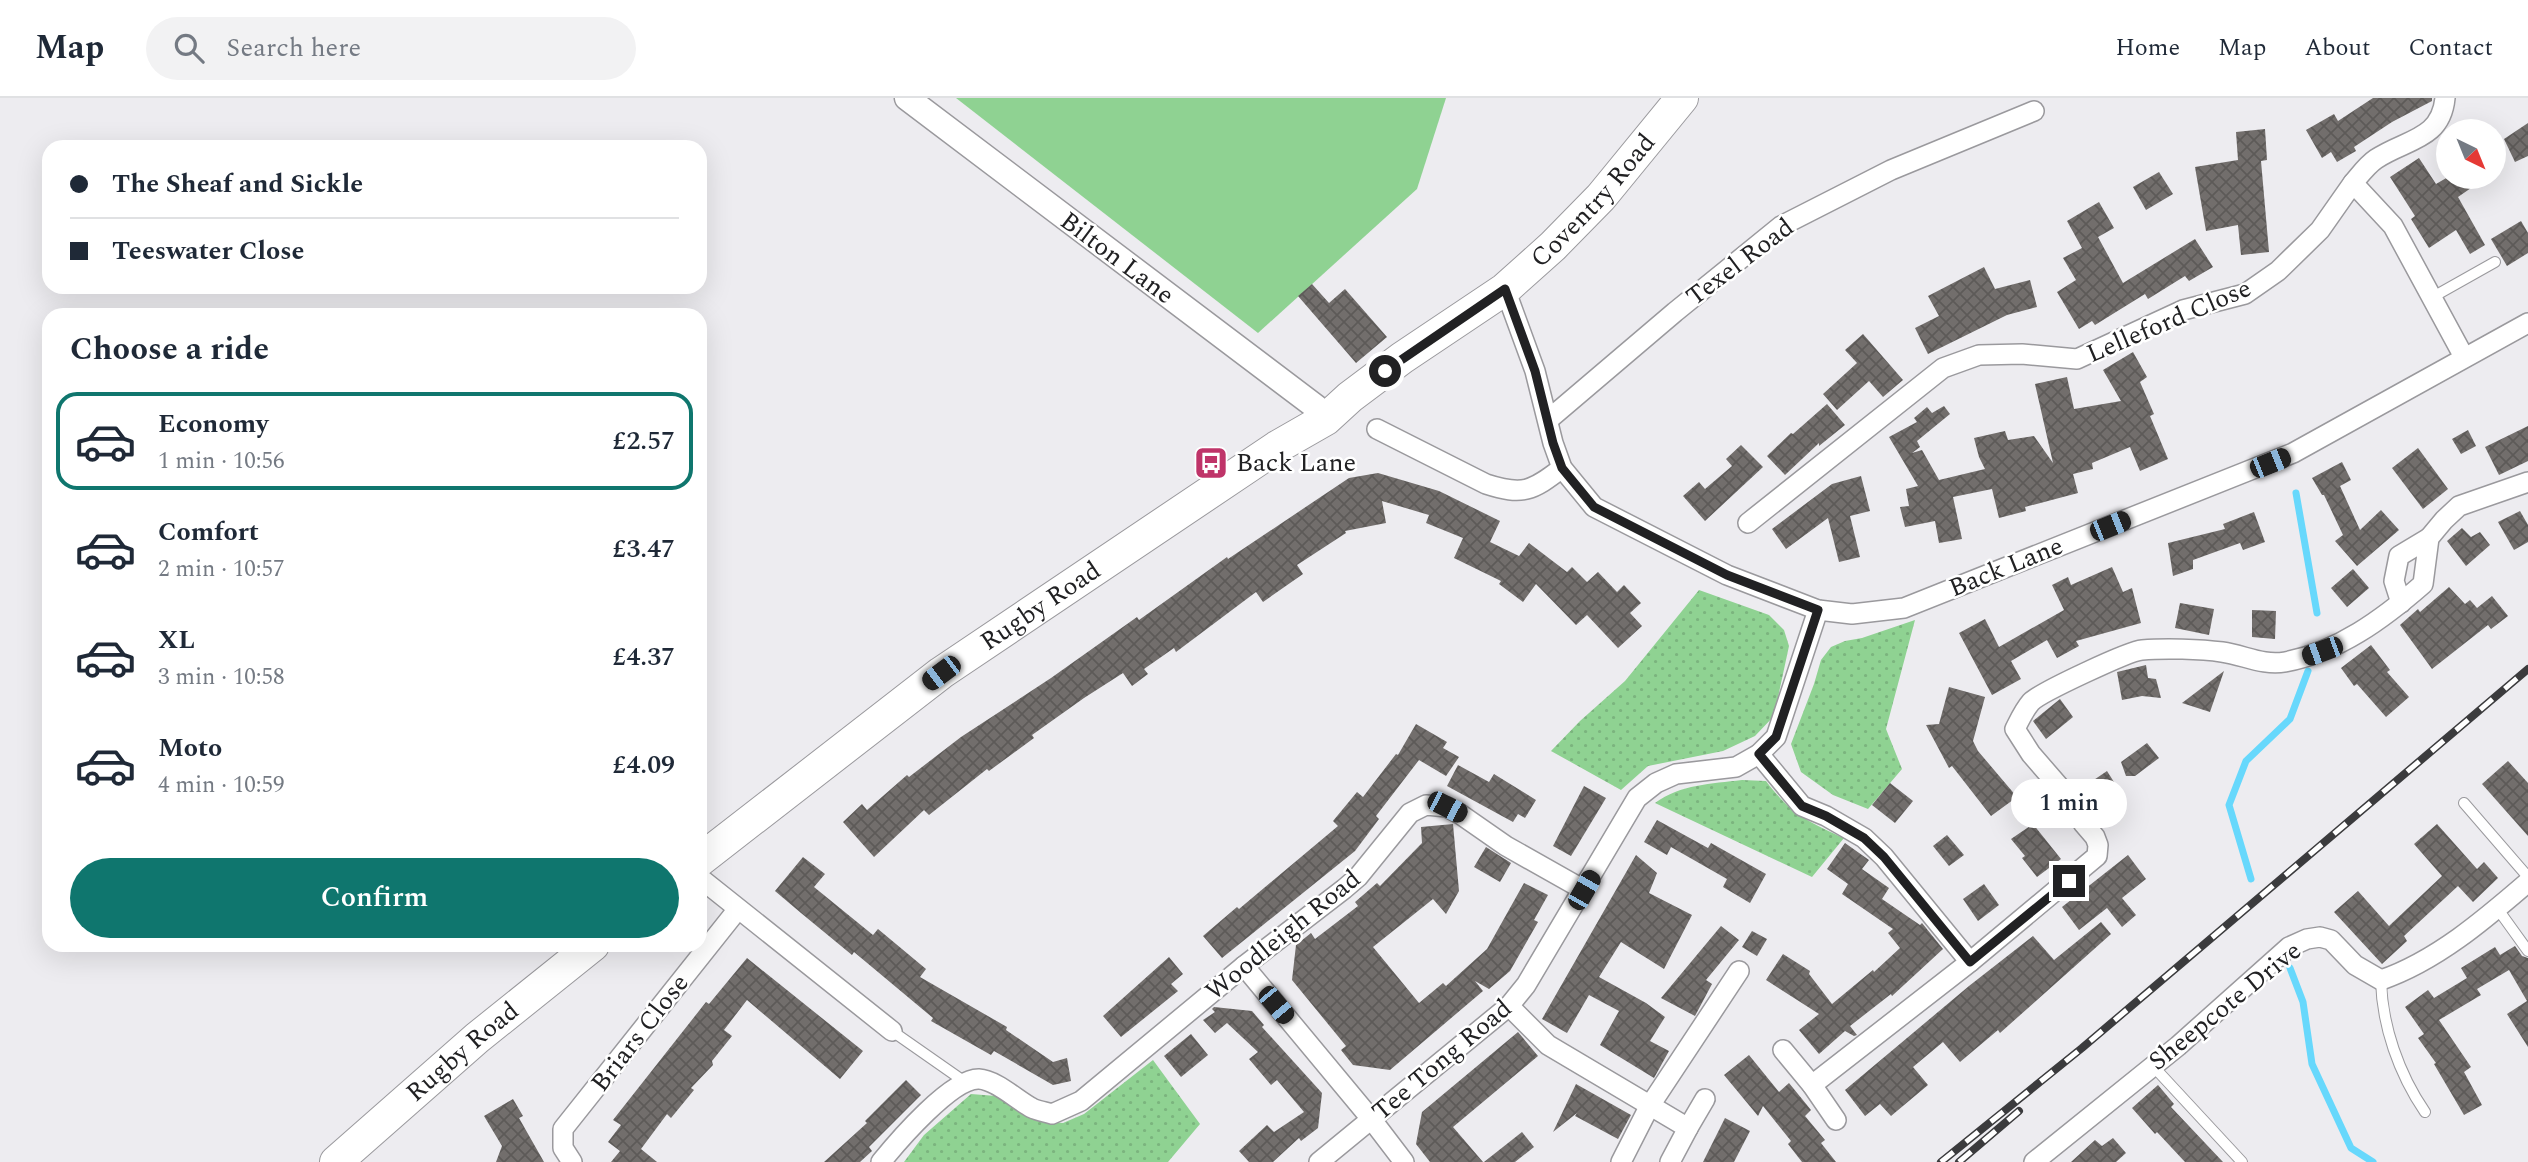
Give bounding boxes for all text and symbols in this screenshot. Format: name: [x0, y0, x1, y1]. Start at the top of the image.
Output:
search box: [146, 17, 636, 80]
text: Map: [35, 23, 104, 73]
text: Search here: [226, 28, 361, 68]
icon: search: [170, 29, 208, 67]
text: Home: [2115, 30, 2180, 66]
text: Map: [2218, 30, 2266, 66]
text: About: [2304, 30, 2370, 66]
text: Contact: [2408, 30, 2493, 66]
north arrow: [2436, 119, 2506, 189]
map controls: [2436, 119, 2506, 189]
street label: Coventry Road: [1521, 125, 1665, 277]
text: The Sheaf and Sickle: [112, 164, 363, 204]
street label: Bilton Lane: [1051, 202, 1183, 314]
street label: Texel Road: [1677, 208, 1803, 316]
text: Teeswater Close: [112, 231, 304, 271]
street label: Lelleford Close: [2080, 268, 2258, 374]
text: Choose a ride: [70, 325, 269, 374]
route start: [1369, 355, 1401, 387]
text: Economy: [158, 404, 268, 444]
icon: car: [74, 410, 137, 473]
text: £2.57: [612, 421, 675, 461]
place label: Back Lane: [1236, 443, 1356, 483]
text: 1 min · 10:56: [158, 444, 285, 479]
bus stop icon: Back Lane: [1192, 444, 1230, 482]
car: [2247, 445, 2294, 481]
car: [2087, 508, 2134, 544]
text: Comfort: [158, 512, 259, 552]
icon: car: [74, 518, 137, 581]
street label: Back Lane: [1943, 526, 2069, 608]
text: £3.47: [612, 529, 675, 569]
street label: Rugby Road: [972, 551, 1109, 661]
text: 2 min · 10:57: [158, 552, 285, 587]
text: XL: [158, 620, 195, 660]
icon: car: [74, 626, 137, 689]
car: [2299, 634, 2346, 668]
text: £4.37: [612, 637, 675, 677]
car: [918, 652, 965, 694]
text: 3 min · 10:58: [158, 660, 285, 695]
text: Moto: [158, 728, 222, 768]
icon: car: [74, 734, 137, 797]
text: £4.09: [612, 745, 675, 785]
text: 4 min · 10:59: [158, 768, 285, 803]
callout: 1 min: [2011, 780, 2127, 828]
text: 1 min: [2039, 786, 2099, 821]
car: [1424, 788, 1471, 826]
button: Confirm: [70, 858, 679, 938]
street label: Woodleigh Road: [1196, 860, 1370, 1010]
route end: [2053, 865, 2085, 897]
car: [1565, 867, 1604, 913]
street label: Sheepcote Drive: [2140, 931, 2310, 1081]
street label: Briars Close: [581, 965, 699, 1101]
car: [1255, 982, 1298, 1028]
street label: Tee Tong Road: [1363, 989, 1521, 1131]
street label: Rugby Road: [397, 992, 528, 1112]

